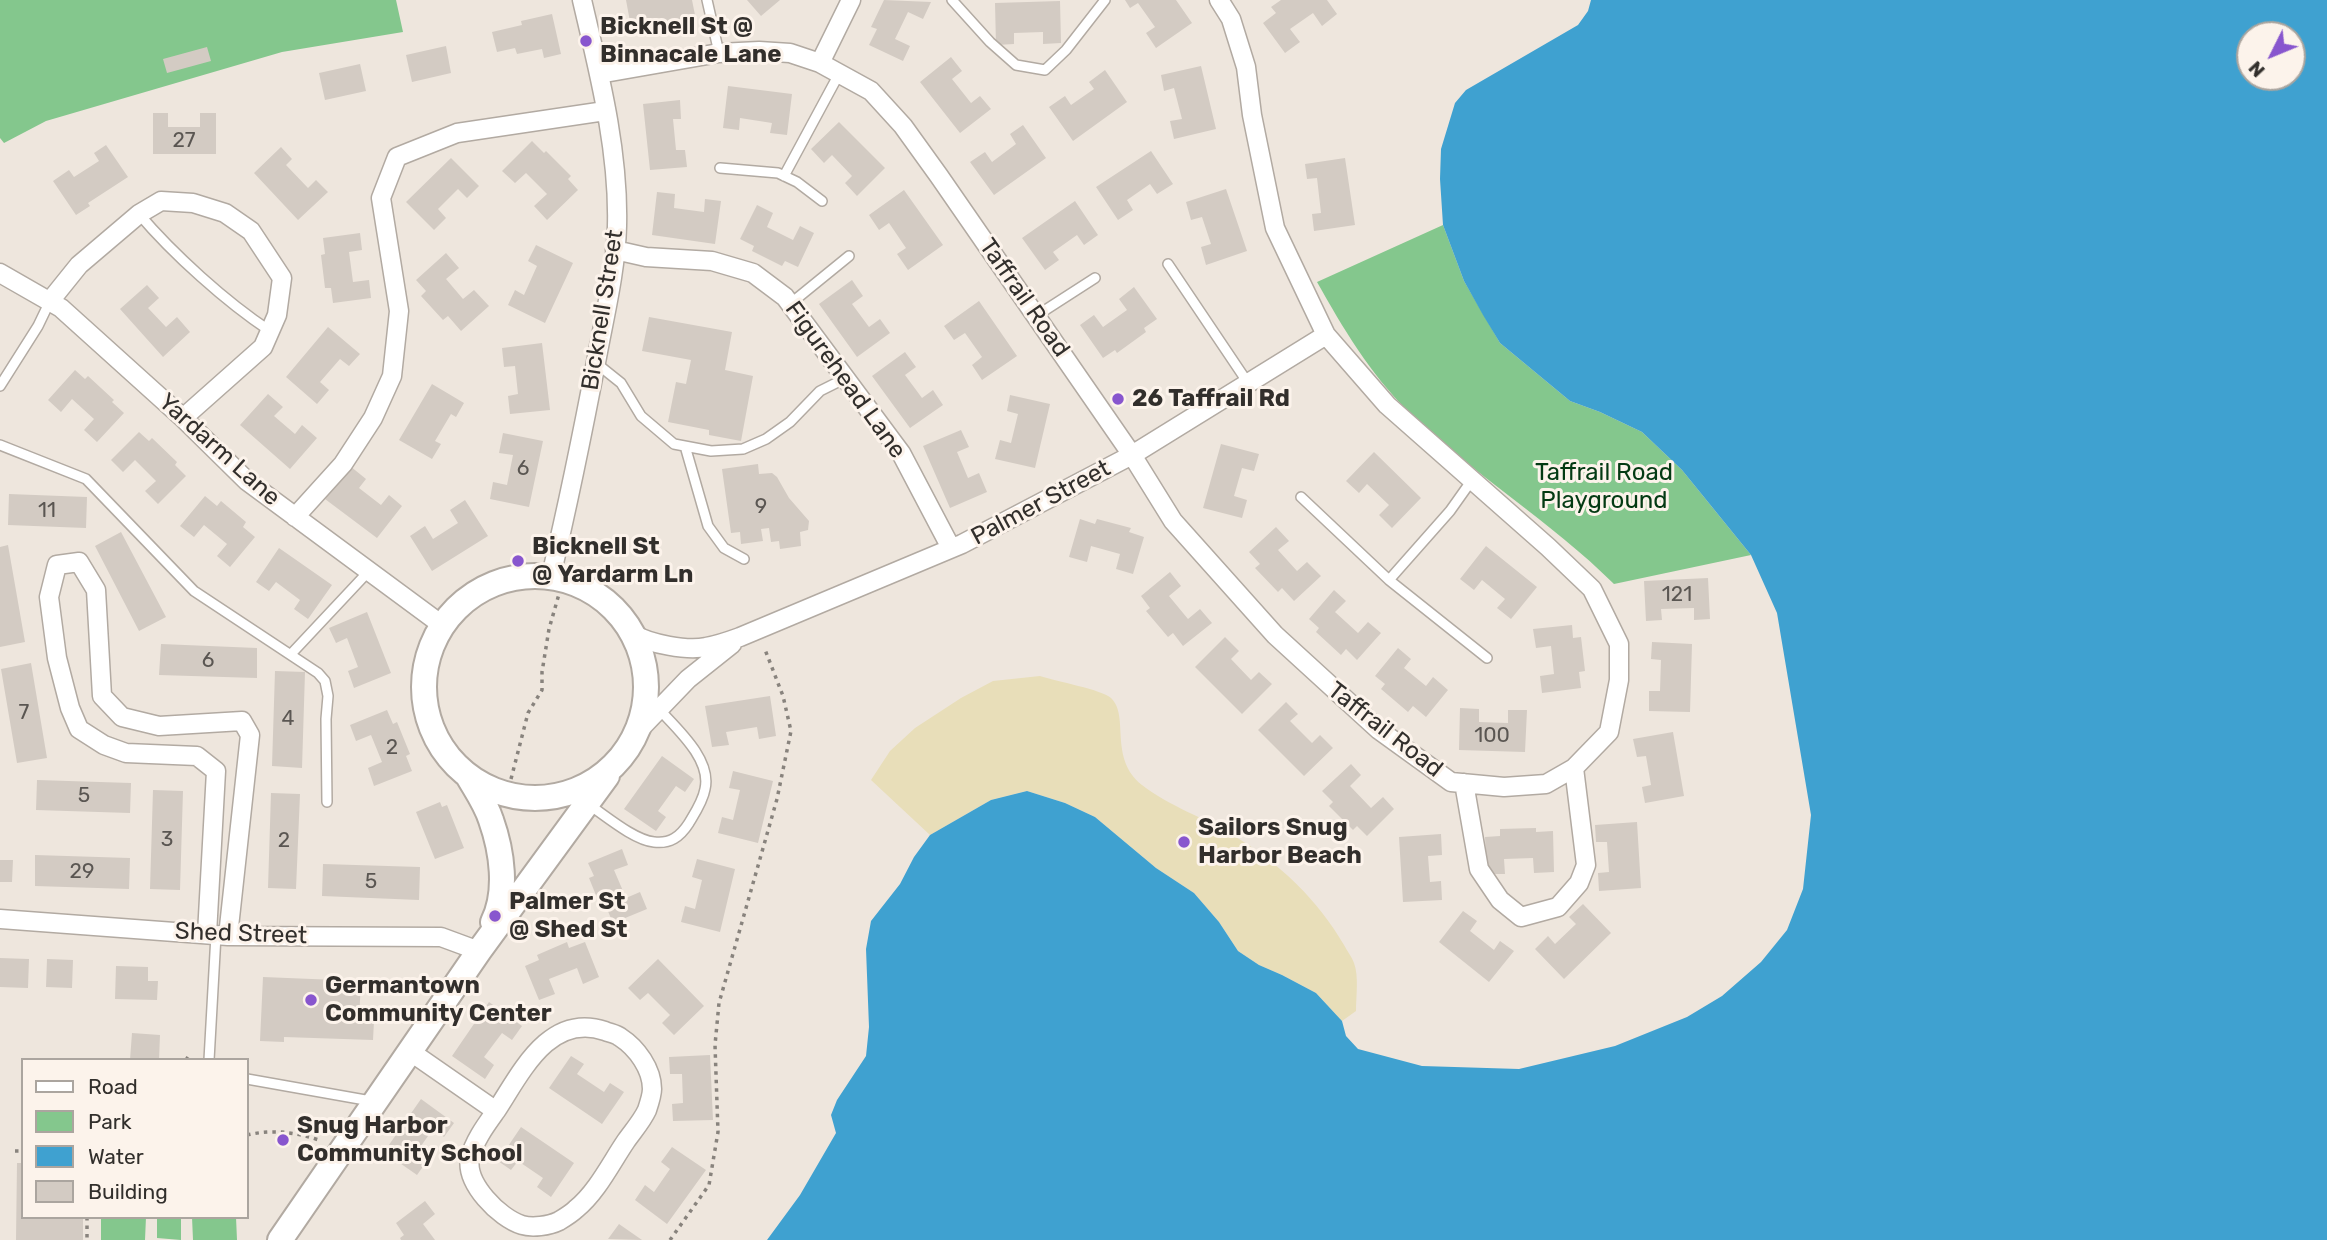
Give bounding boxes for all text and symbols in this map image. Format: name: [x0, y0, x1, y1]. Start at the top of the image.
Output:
place label: Bicknell St @ Binnacale Lane: [600, 13, 782, 69]
north arrow: [2236, 21, 2306, 91]
marker: Bicknell St @ Binnacale Lane: [578, 33, 594, 49]
text: N: [2244, 56, 2270, 82]
house number: 27: [172, 128, 196, 154]
street label: Bicknell Street: [576, 228, 630, 392]
street label: Taffrail Road: [973, 233, 1075, 363]
street label: Figurehead Lane: [778, 296, 912, 464]
place label: 26 Taffrail Rd: [1132, 385, 1290, 413]
street label: Yardarm Lane: [152, 388, 286, 512]
marker: 26 Taffrail Rd: [1110, 391, 1126, 407]
street label: Palmer Street: [967, 454, 1115, 552]
house number: 6: [517, 456, 529, 482]
park label: Taffrail Road Playground: [1535, 459, 1673, 515]
house number: 9: [755, 494, 767, 520]
house number: 11: [38, 498, 56, 524]
place label: Bicknell St @ Yardarm Ln: [532, 533, 693, 589]
marker: Bicknell St @ Yardarm Ln: [510, 553, 526, 569]
house number: 121: [1662, 582, 1692, 608]
house number: 6: [202, 648, 214, 674]
street label: Taffrail Road: [1322, 676, 1448, 784]
house number: 7: [19, 700, 29, 726]
house number: 4: [281, 706, 295, 732]
house number: 100: [1474, 723, 1510, 749]
house number: 2: [386, 735, 398, 761]
house number: 5: [78, 783, 90, 809]
place label: Sailors Snug Harbor Beach: [1198, 814, 1362, 870]
house number: 3: [161, 827, 173, 853]
house number: 2: [278, 828, 290, 854]
marker: Sailors Snug Harbor Beach: [1176, 834, 1192, 850]
house number: 29: [70, 859, 94, 885]
house number: 5: [365, 869, 377, 895]
place label: Palmer St @ Shed St: [509, 888, 628, 944]
marker: Palmer St @ Shed St: [487, 908, 503, 924]
street label: Shed Street: [174, 917, 308, 951]
place label: Germantown Community Center: [325, 972, 552, 1028]
marker: Germantown Community Center: [303, 992, 319, 1008]
legend: [21, 1058, 248, 1219]
text: Road: [88, 1074, 138, 1099]
text: Park: [88, 1109, 132, 1134]
place label: Snug Harbor Community School: [297, 1112, 523, 1168]
marker: Snug Harbor Community School: [275, 1132, 291, 1148]
text: Water: [88, 1144, 144, 1169]
text: Building: [88, 1179, 168, 1204]

